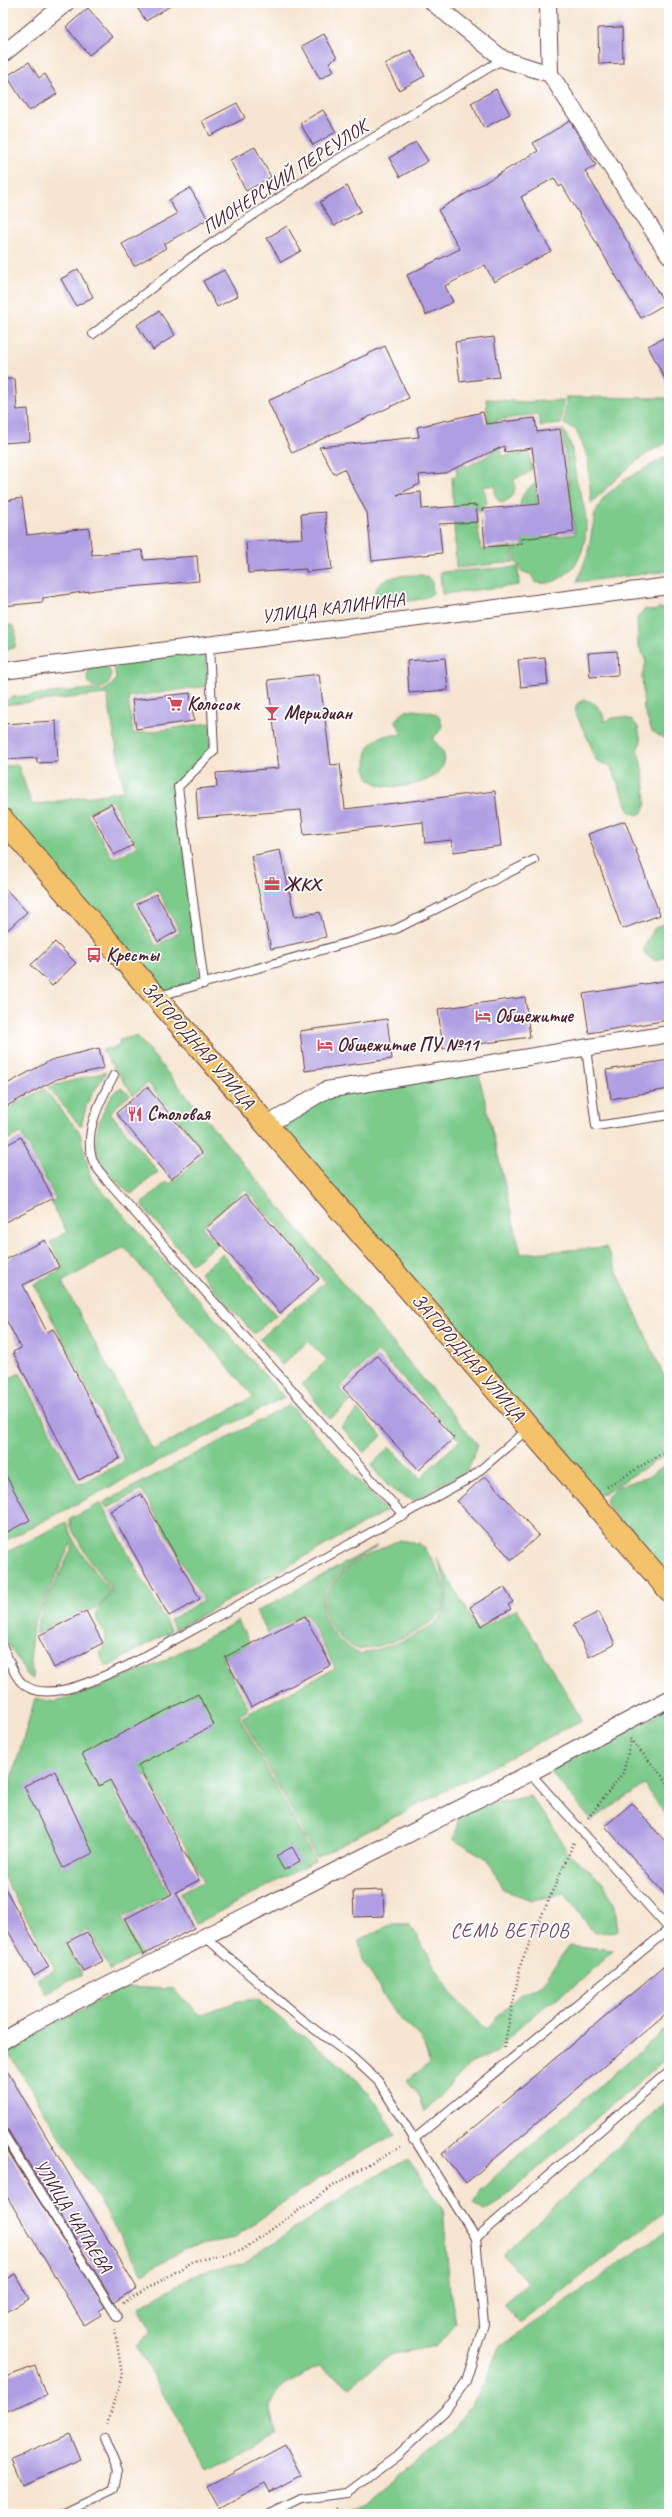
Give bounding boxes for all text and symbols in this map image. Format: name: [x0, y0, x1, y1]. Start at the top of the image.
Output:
street label: ПИОНЕРСКИЙ ПЕРЕУЛОК: [198, 113, 375, 239]
street label: УЛИЦА КАЛИНИНА: [260, 587, 407, 629]
place label: Колосок: [187, 692, 241, 716]
supermarket icon: Колосок: [166, 695, 184, 713]
place label: Меридиан: [284, 701, 353, 725]
bar icon: Меридиан: [263, 704, 281, 722]
place label: ЖКХ: [284, 872, 324, 896]
office icon: ЖКХ: [263, 875, 281, 893]
place label: Кресты: [106, 943, 160, 967]
bus stop icon: Кресты: [85, 946, 103, 964]
street label: ЗАГОРОДНАЯ УЛИЦА: [136, 976, 260, 1114]
place label: Общежитие: [495, 1004, 574, 1028]
hotel icon: Общежитие: [474, 1007, 492, 1025]
place label: Общежитие ПУ №11: [337, 1033, 481, 1057]
hotel icon: Общежитие ПУ №11: [316, 1036, 334, 1054]
place label: Столовая: [147, 1102, 211, 1126]
restaurant icon: Столовая: [126, 1105, 144, 1123]
street label: ЗАГОРОДНАЯ УЛИЦА: [406, 1288, 530, 1426]
district label: СЕМЬ ВЕТРОВ: [450, 1918, 570, 1943]
street label: УЛИЦА ЧАПАЕВА: [29, 2155, 118, 2278]

